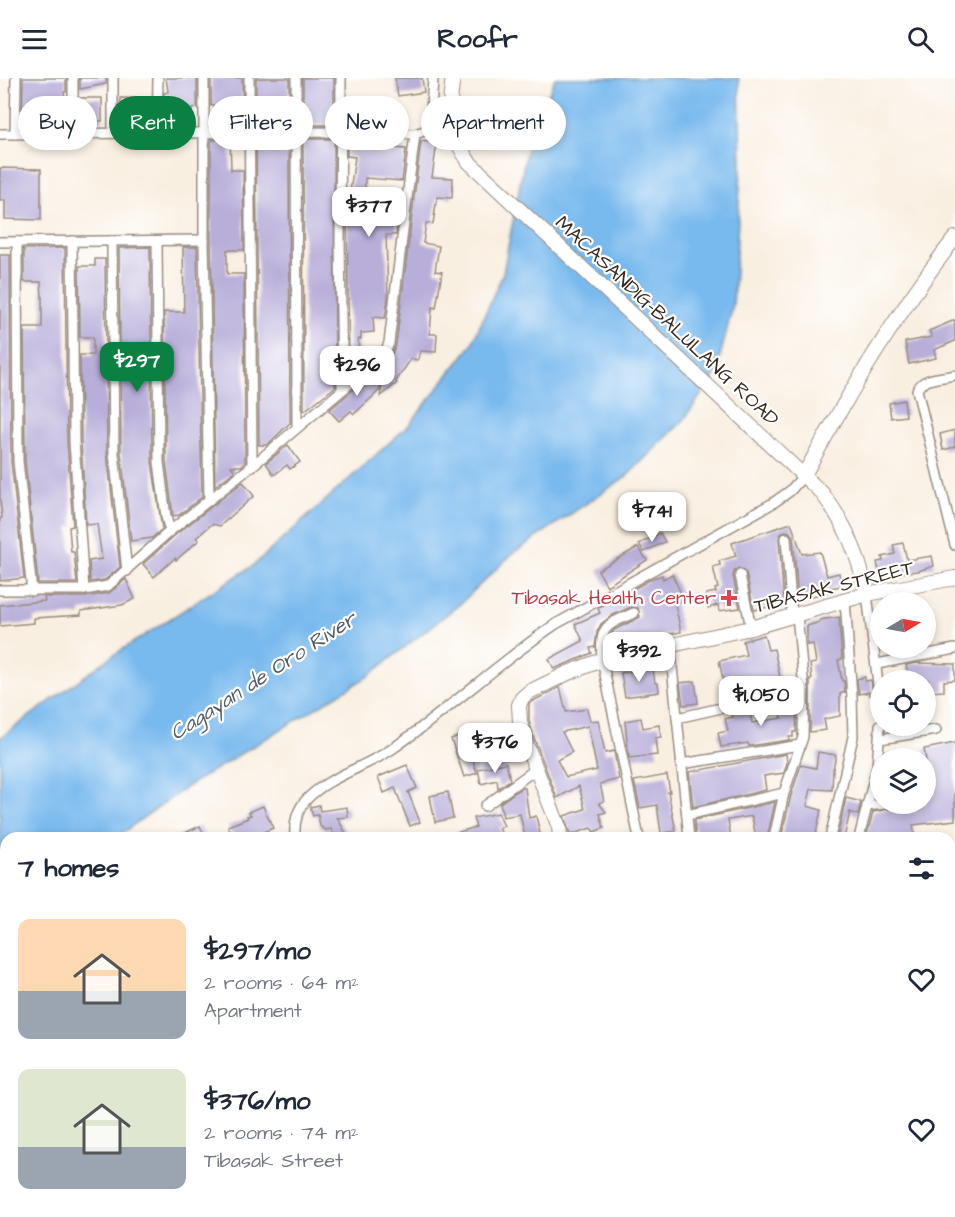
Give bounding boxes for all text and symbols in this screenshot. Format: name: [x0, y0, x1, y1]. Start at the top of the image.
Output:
text: Roofr: [437, 20, 518, 58]
icon: menu: [18, 23, 51, 56]
icon: search: [904, 23, 937, 56]
chip: Buy: [18, 96, 97, 150]
chip: Rent: [109, 96, 196, 150]
chip: Filters: [208, 96, 313, 150]
chip: New: [325, 96, 409, 150]
chip: Apartment: [421, 96, 566, 150]
pin: $377: [333, 187, 405, 238]
text: $377: [346, 192, 392, 220]
street label: MACASANDIG-BALULANG ROAD: [549, 209, 785, 433]
pin: $297: [101, 342, 173, 393]
pin: $296: [321, 346, 393, 397]
text: $297: [114, 347, 160, 375]
text: $296: [334, 351, 380, 379]
pin: $741: [616, 492, 688, 543]
text: $741: [632, 497, 672, 525]
street label: TIBASAK STREET: [751, 553, 917, 620]
place label: Tibasak Health Center: [511, 584, 716, 612]
marker: Tibasak Health Center: [720, 589, 738, 607]
north arrow: [870, 592, 936, 658]
map controls: [870, 592, 936, 814]
water label: Cagayan de Oro River: [164, 604, 364, 748]
pin: $392: [603, 632, 675, 683]
text: $392: [617, 637, 661, 665]
button: locate: [870, 670, 936, 736]
pin: $1,050: [712, 676, 810, 727]
text: $1,050: [733, 681, 789, 709]
pin: $376: [459, 723, 531, 774]
text: $376: [472, 728, 518, 756]
button: layers: [870, 748, 936, 814]
text: 7 homes: [18, 850, 119, 886]
icon: filters: [905, 852, 938, 885]
text: $297/mo: [204, 933, 311, 969]
icon: home: [66, 943, 138, 1015]
icon: heart: [905, 963, 938, 996]
text: 2 rooms · 64 m²: [204, 969, 359, 997]
text: Apartment: [204, 997, 302, 1025]
text: $376/mo: [204, 1083, 311, 1119]
icon: home: [66, 1093, 138, 1165]
icon: heart: [905, 1113, 938, 1146]
text: 2 rooms · 74 m²: [204, 1119, 358, 1147]
text: Tibasak Street: [204, 1147, 343, 1175]

